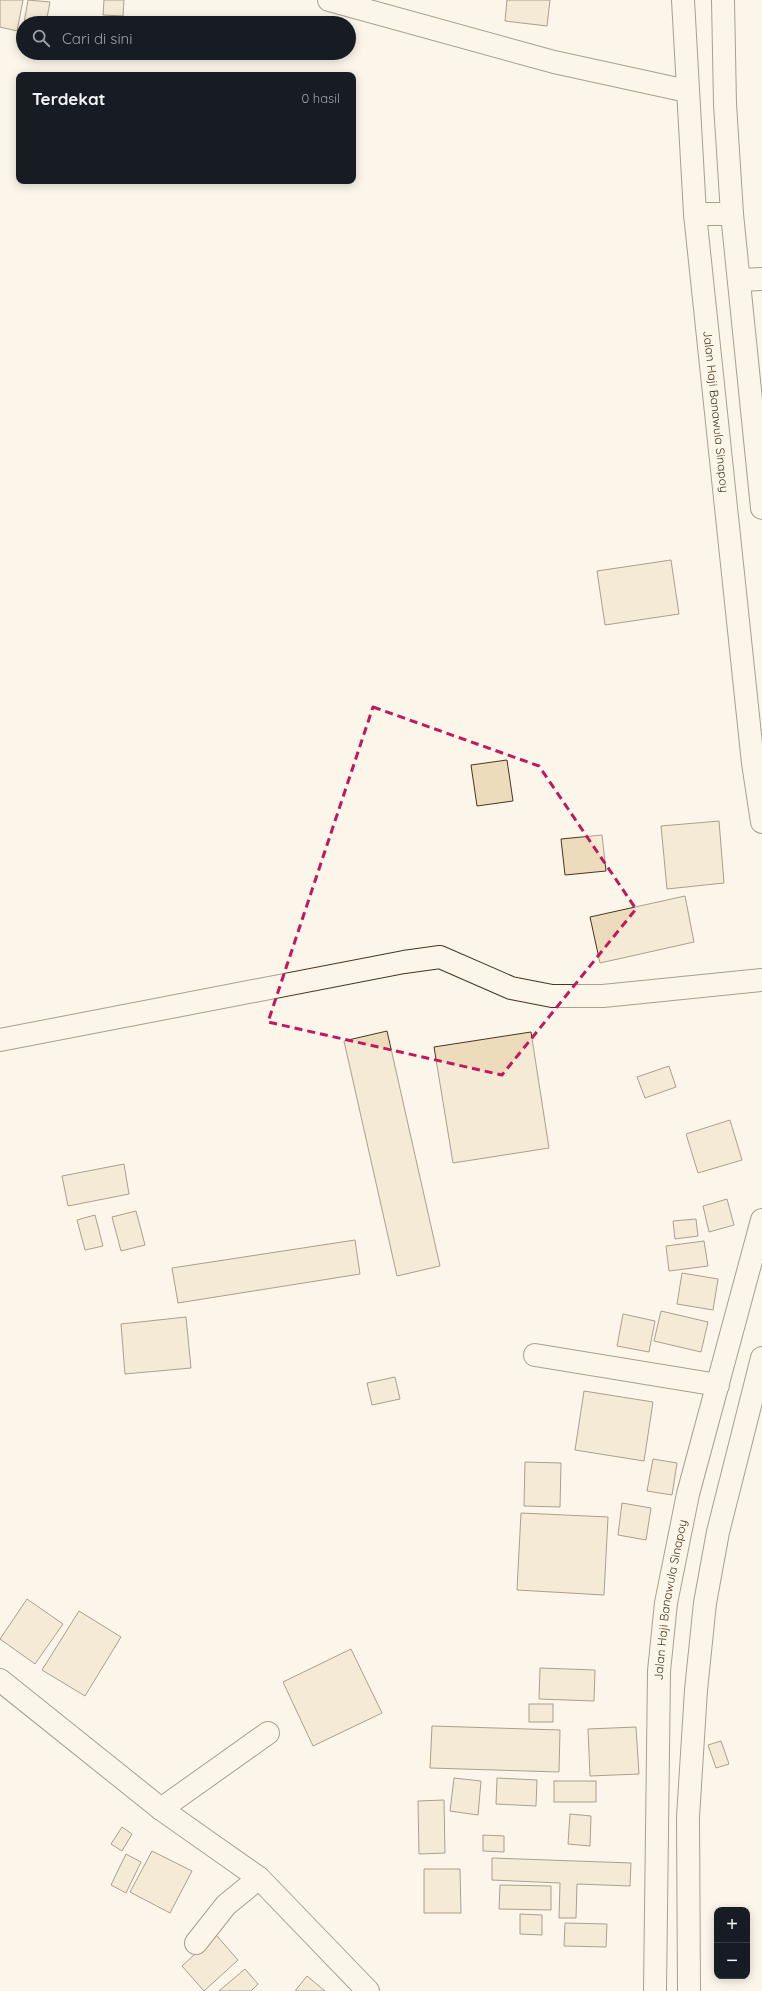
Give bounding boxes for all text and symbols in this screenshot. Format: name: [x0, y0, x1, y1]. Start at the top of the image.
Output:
search box: [16, 16, 356, 60]
icon: search: [30, 27, 52, 49]
text: Cari di sini: [62, 29, 133, 48]
text: Terdekat: [32, 88, 106, 109]
text: 0 hasil: [302, 90, 340, 106]
street label: Jalan Haji Banawula Sinapoy: [700, 330, 732, 493]
street label: Jalan Haji Banawula Sinapoy: [651, 1518, 690, 1681]
map controls: [714, 1907, 750, 1979]
button: +: [714, 1907, 750, 1943]
button: −: [714, 1943, 750, 1979]

